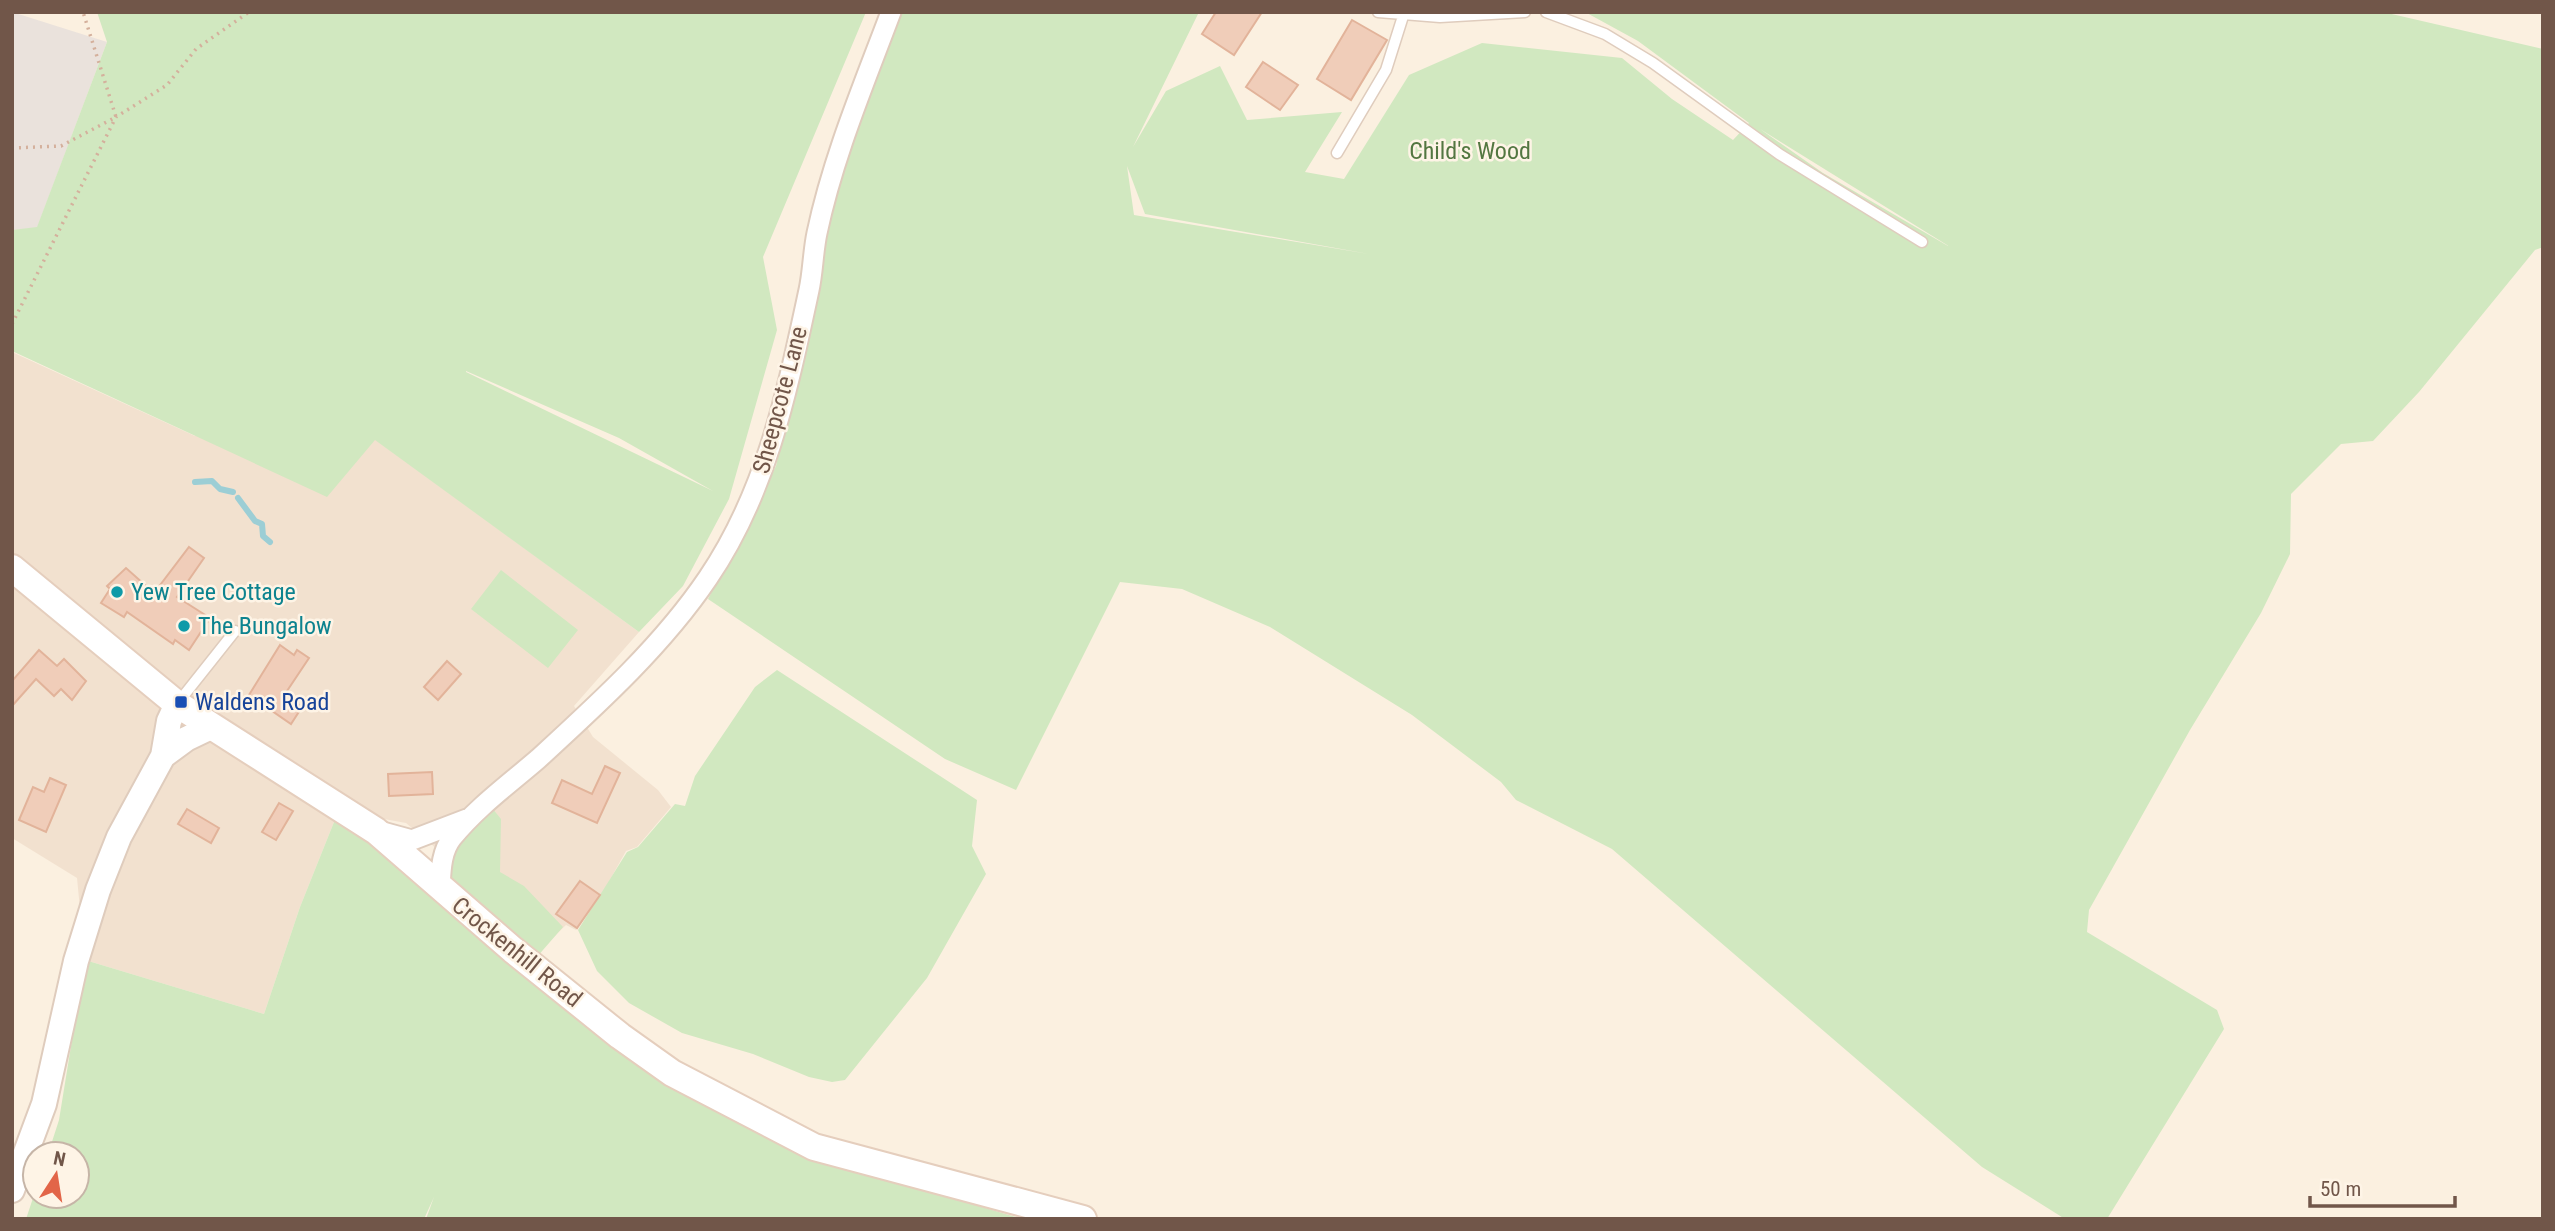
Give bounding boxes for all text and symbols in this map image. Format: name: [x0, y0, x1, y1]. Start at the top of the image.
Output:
park label: Child's Wood: [1409, 137, 1531, 165]
street label: Sheepcote Lane: [747, 323, 813, 477]
place label: Yew Tree Cottage: [131, 578, 296, 606]
marker: Yew Tree Cottage: [109, 584, 125, 600]
place label: The Bungalow: [198, 612, 332, 640]
marker: The Bungalow: [176, 618, 192, 634]
place label: Waldens Road: [195, 688, 329, 716]
marker: Waldens Road: [173, 694, 189, 710]
street label: Crockenhill Road: [446, 891, 588, 1013]
north arrow: [21, 1140, 91, 1210]
text: N: [51, 1146, 68, 1171]
scale bar: [2310, 1164, 2455, 1208]
text: 50 m: [2320, 1177, 2361, 1201]

